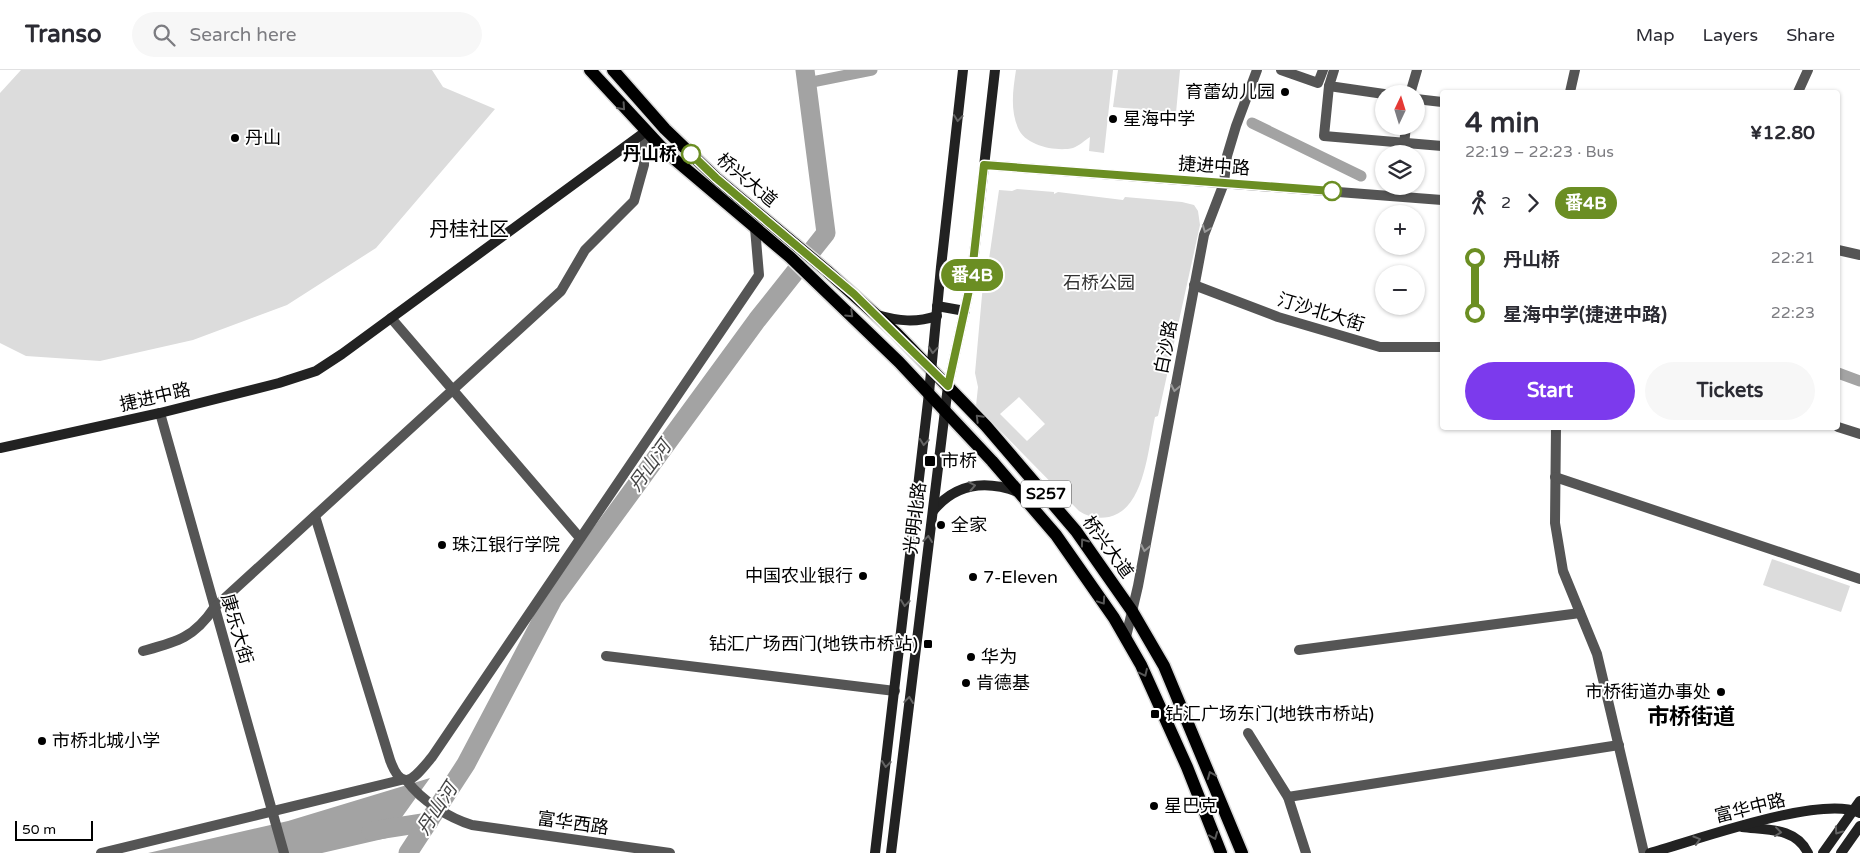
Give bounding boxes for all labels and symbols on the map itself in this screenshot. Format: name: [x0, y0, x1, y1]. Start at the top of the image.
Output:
place label: 育蕾幼儿园: [1185, 81, 1275, 103]
north arrow: [1375, 85, 1425, 135]
marker: 育蕾幼儿园: [1279, 86, 1291, 98]
one-way arrow: [616, 101, 625, 110]
place label: 星海中学: [1123, 108, 1195, 130]
marker: 星海中学: [1107, 113, 1119, 125]
one-way arrow: [953, 115, 964, 123]
place label: 丹山: [245, 127, 281, 149]
marker: 丹山: [229, 132, 241, 144]
place label: 丹山桥: [623, 143, 677, 165]
marker: 丹山桥: [681, 144, 701, 164]
street label: 桥兴大道: [712, 148, 782, 212]
street label: 捷进中路: [1177, 153, 1251, 179]
unlabelled marker: [1322, 181, 1342, 201]
district label: 丹桂社区: [429, 218, 509, 242]
one-way arrow: [1202, 224, 1212, 232]
line badge: 番4B: [943, 259, 1001, 291]
park label: 石桥公园: [1063, 272, 1135, 294]
street label: 汀沙北大街: [1275, 288, 1367, 336]
one-way arrow: [844, 308, 853, 317]
street label: 白沙路: [1150, 318, 1182, 376]
one-way arrow: [928, 346, 939, 354]
street label: 捷进中路: [117, 378, 193, 416]
one-way arrow: [1170, 384, 1181, 392]
one-way arrow: [976, 415, 985, 424]
water label: 丹山河: [624, 433, 678, 496]
one-way arrow: [919, 438, 930, 446]
place label: 市桥: [941, 450, 977, 472]
marker: 市桥: [923, 454, 937, 468]
road number: S257: [1021, 480, 1071, 508]
street label: 光明北路: [900, 481, 930, 555]
one-way arrow: [968, 482, 976, 492]
street label: 桥兴大道: [1078, 511, 1138, 583]
place label: 全家: [951, 514, 987, 536]
marker: 全家: [935, 519, 947, 531]
place label: 珠江银行学院: [452, 534, 560, 556]
one-way arrow: [923, 535, 933, 543]
one-way arrow: [1081, 538, 1090, 548]
marker: 珠江银行学院: [436, 539, 448, 551]
one-way arrow: [1140, 543, 1151, 552]
place label: 中国农业银行: [745, 565, 853, 587]
place label: 7-Eleven: [983, 566, 1058, 588]
marker: 中国农业银行: [857, 570, 869, 582]
marker: 7-Eleven: [967, 571, 979, 583]
street label: 康乐大街: [217, 591, 257, 667]
one-way arrow: [1096, 596, 1105, 605]
one-way arrow: [900, 599, 911, 607]
place label: 钻汇广场西门(地铁市桥站): [709, 633, 918, 655]
marker: 钻汇广场西门(地铁市桥站): [922, 638, 934, 650]
place label: 华为: [981, 646, 1017, 668]
marker: 华为: [965, 651, 977, 663]
one-way arrow: [1138, 668, 1149, 677]
place label: 肯德基: [976, 672, 1030, 694]
marker: 肯德基: [960, 677, 972, 689]
place label: 市桥街道办事处: [1585, 681, 1711, 703]
marker: 市桥街道办事处: [1715, 686, 1727, 698]
one-way arrow: [903, 696, 914, 704]
place label: 钻汇广场东门(地铁市桥站): [1165, 703, 1374, 725]
district label: 市桥街道: [1647, 704, 1735, 730]
marker: 钻汇广场东门(地铁市桥站): [1149, 708, 1161, 720]
place label: 市桥北城小学: [52, 730, 160, 752]
marker: 市桥北城小学: [36, 735, 48, 747]
one-way arrow: [881, 761, 892, 769]
one-way arrow: [1206, 771, 1217, 780]
water label: 丹山河: [412, 776, 464, 839]
street label: 富华中路: [1712, 789, 1788, 827]
place label: 星巴克: [1164, 795, 1218, 817]
marker: 星巴克: [1148, 800, 1160, 812]
street label: 富华西路: [536, 807, 610, 839]
scale bar: [15, 818, 92, 841]
one-way arrow: [1835, 825, 1844, 835]
one-way arrow: [1774, 826, 1782, 837]
one-way arrow: [1209, 831, 1219, 839]
one-way arrow: [1692, 835, 1700, 845]

